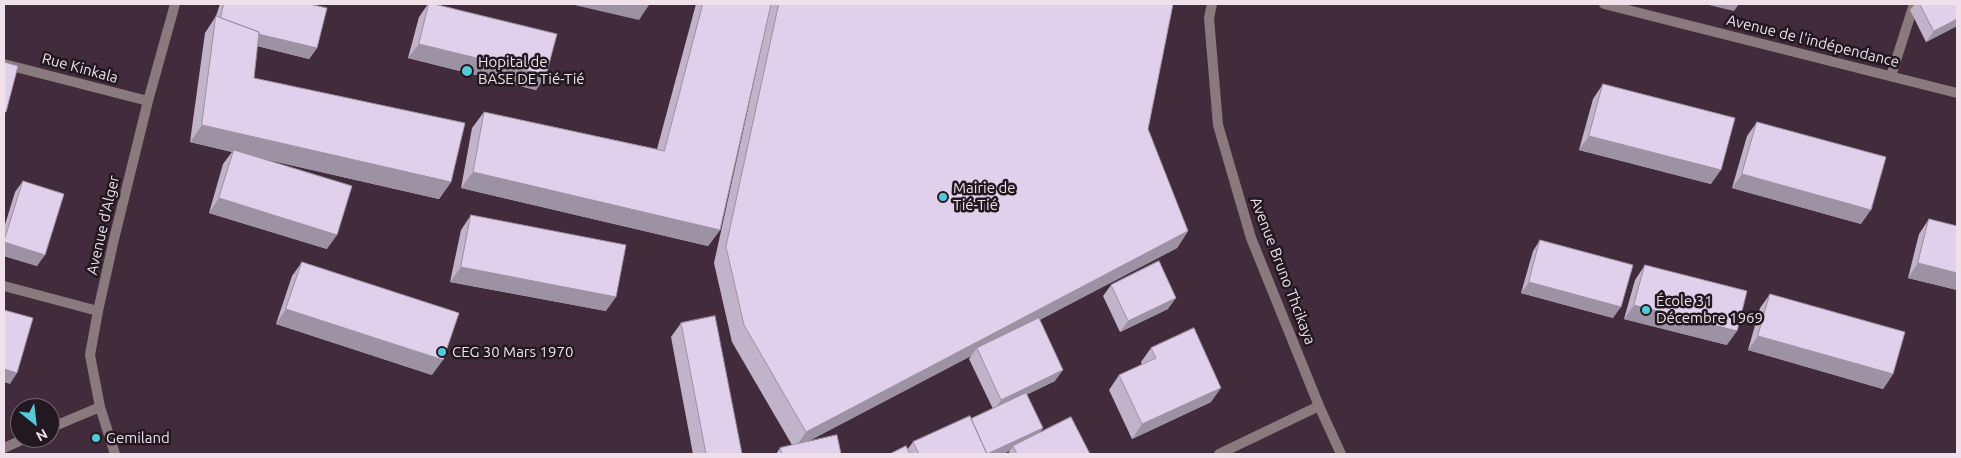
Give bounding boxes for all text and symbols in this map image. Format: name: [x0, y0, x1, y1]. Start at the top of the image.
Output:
street label: Avenue de l'indépendance: [1725, 11, 1901, 71]
street label: Rue Kinkala: [40, 49, 120, 87]
place label: Hopital de BASE DE Tié-Tié: [478, 53, 585, 88]
marker: Hopital de BASE DE Tié-Tié: [460, 64, 474, 78]
street label: Avenue d'Alger: [83, 173, 123, 277]
place label: Mairie de Tié-Tié: [953, 179, 1015, 214]
marker: Mairie de Tié-Tié: [937, 191, 949, 203]
street label: Avenue Bruno Thcikaya: [1247, 195, 1319, 347]
place label: École 31 Décembre 1969: [1656, 292, 1763, 327]
marker: École 31 Décembre 1969: [1640, 304, 1652, 316]
place label: CEG 30 Mars 1970: [452, 343, 573, 361]
marker: CEG 30 Mars 1970: [436, 346, 448, 358]
north arrow: [10, 398, 60, 448]
text: N: [33, 426, 50, 445]
place label: Gemiland: [106, 429, 170, 447]
marker: Gemiland: [90, 432, 102, 444]

